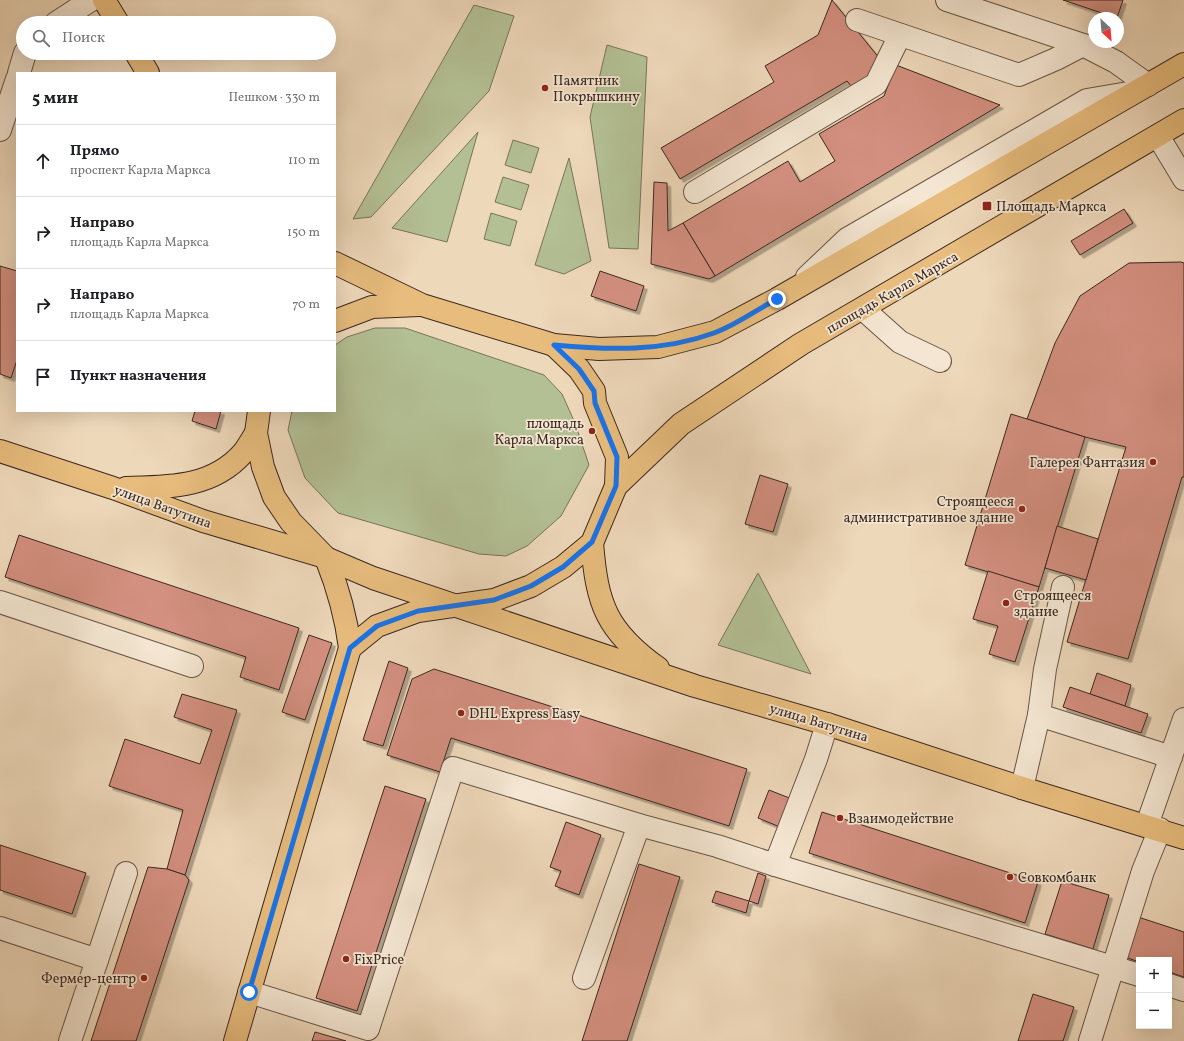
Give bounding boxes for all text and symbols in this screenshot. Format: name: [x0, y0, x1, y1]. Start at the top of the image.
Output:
north arrow: [1088, 12, 1124, 48]
search box: [16, 16, 336, 60]
icon: search: [30, 27, 52, 49]
text: Поиск: [62, 28, 105, 49]
place label: Памятник Покрышкину: [553, 72, 640, 107]
marker: Памятник Покрышкину: [540, 83, 550, 93]
text: 5 мин: [32, 87, 78, 110]
text: Пешком · 330 m: [228, 89, 320, 107]
text: Прямо: [70, 141, 119, 162]
icon: ahead: [32, 150, 54, 172]
text: 110 m: [288, 152, 320, 170]
text: проспект Карла Маркса: [70, 162, 211, 180]
place label: Площадь Маркса: [996, 198, 1107, 217]
marker: Площадь Маркса: [981, 200, 993, 212]
text: Направо: [70, 213, 134, 234]
icon: right: [32, 222, 54, 244]
text: 150 m: [287, 224, 320, 242]
text: площадь Карла Маркса: [70, 234, 209, 252]
street label: площадь Карла Маркса: [823, 248, 962, 339]
text: Направо: [70, 285, 134, 306]
route end: [768, 290, 786, 308]
icon: right: [32, 294, 54, 316]
text: 70 m: [292, 296, 320, 314]
text: площадь Карла Маркса: [70, 306, 209, 324]
icon: arrive: [32, 366, 54, 388]
text: Пункт назначения: [70, 366, 206, 387]
place label: площадь Карла Маркса: [494, 415, 584, 450]
marker: площадь Карла Маркса: [587, 426, 597, 436]
place label: Галерея Фантазия: [1029, 454, 1145, 473]
marker: Галерея Фантазия: [1148, 457, 1158, 467]
street label: улица Ватутина: [111, 481, 214, 534]
place label: Строящееся административное здание: [844, 493, 1014, 528]
marker: Строящееся административное здание: [1017, 504, 1027, 514]
place label: Строящееся здание: [1014, 587, 1091, 622]
marker: Строящееся здание: [1001, 598, 1011, 608]
street label: улица Ватутина: [767, 699, 870, 748]
place label: DHL Express Easy: [469, 705, 581, 724]
marker: DHL Express Easy: [456, 708, 466, 718]
place label: Взаимодействие: [848, 810, 954, 829]
marker: Взаимодействие: [835, 813, 845, 823]
place label: Совкомбанк: [1018, 869, 1097, 888]
marker: Совкомбанк: [1005, 872, 1015, 882]
place label: FixPrice: [354, 951, 404, 970]
marker: FixPrice: [341, 954, 351, 964]
map controls: [1136, 957, 1172, 1029]
button: +: [1136, 957, 1172, 993]
place label: Фермер-центр: [41, 970, 136, 989]
marker: Фермер-центр: [139, 973, 149, 983]
route start: [240, 983, 258, 1001]
button: −: [1136, 993, 1172, 1029]

